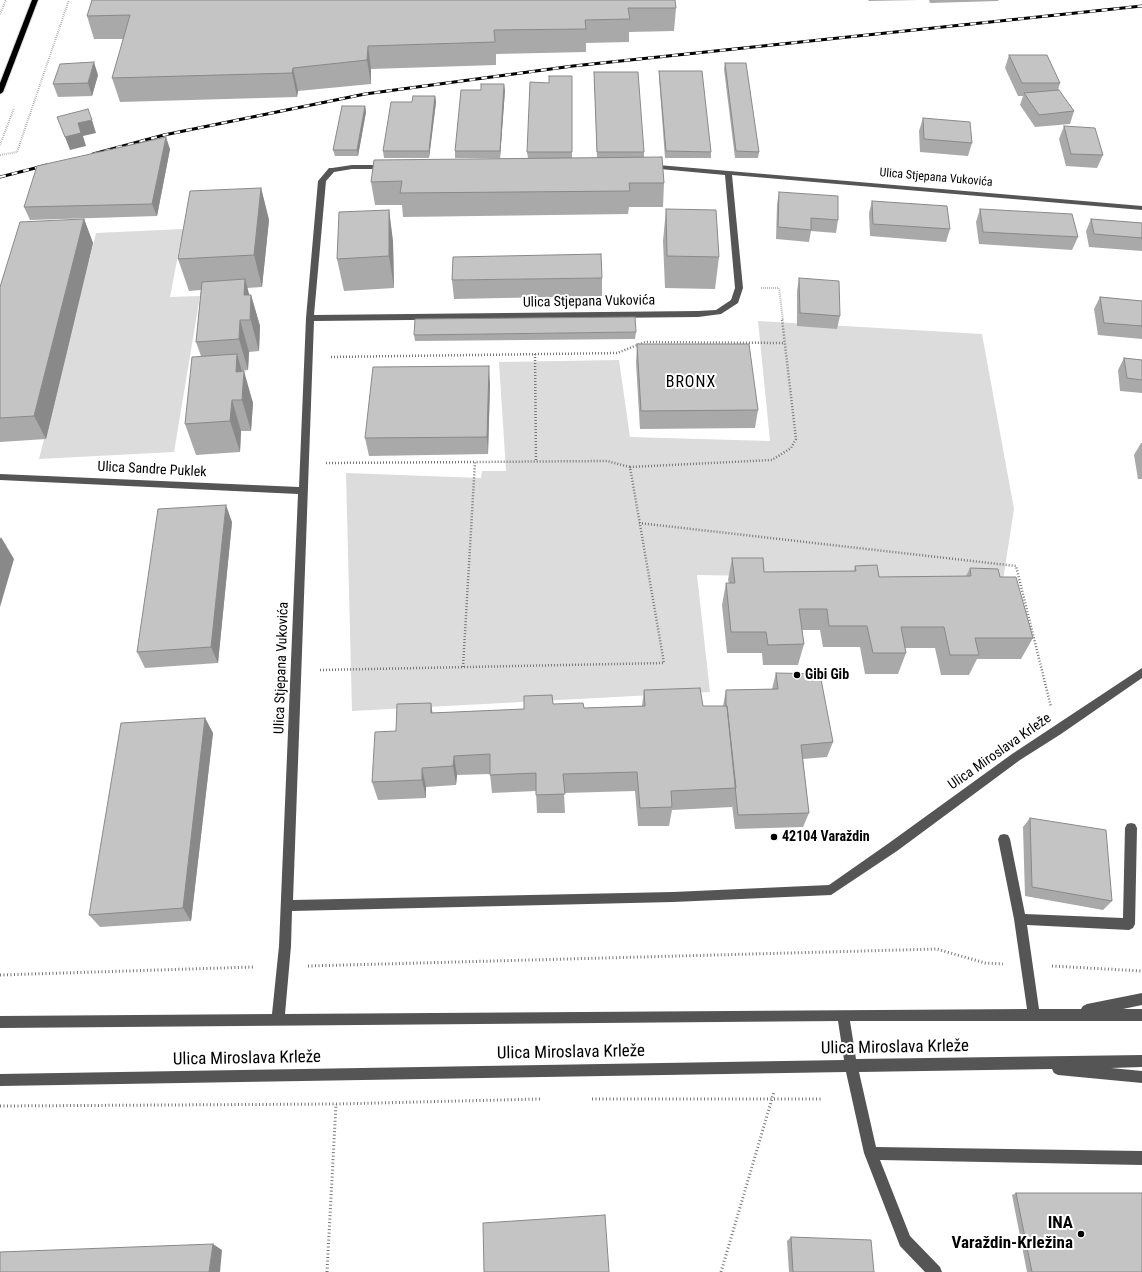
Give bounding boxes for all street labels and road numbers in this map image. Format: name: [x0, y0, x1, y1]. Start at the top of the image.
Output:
street label: Ulica Stjepana Vukovića: [879, 166, 993, 190]
street label: Ulica Stjepana Vukovića: [523, 292, 655, 312]
street label: Ulica Sandre Puklek: [97, 459, 207, 481]
street label: Ulica Stjepana Vukovića: [271, 602, 293, 734]
street label: Ulica Miroslava Krleže: [945, 710, 1055, 794]
street label: Ulica Miroslava Krleže: [821, 1037, 969, 1059]
street label: Ulica Miroslava Krleže: [497, 1042, 645, 1064]
street label: Ulica Miroslava Krleže: [173, 1048, 321, 1070]

